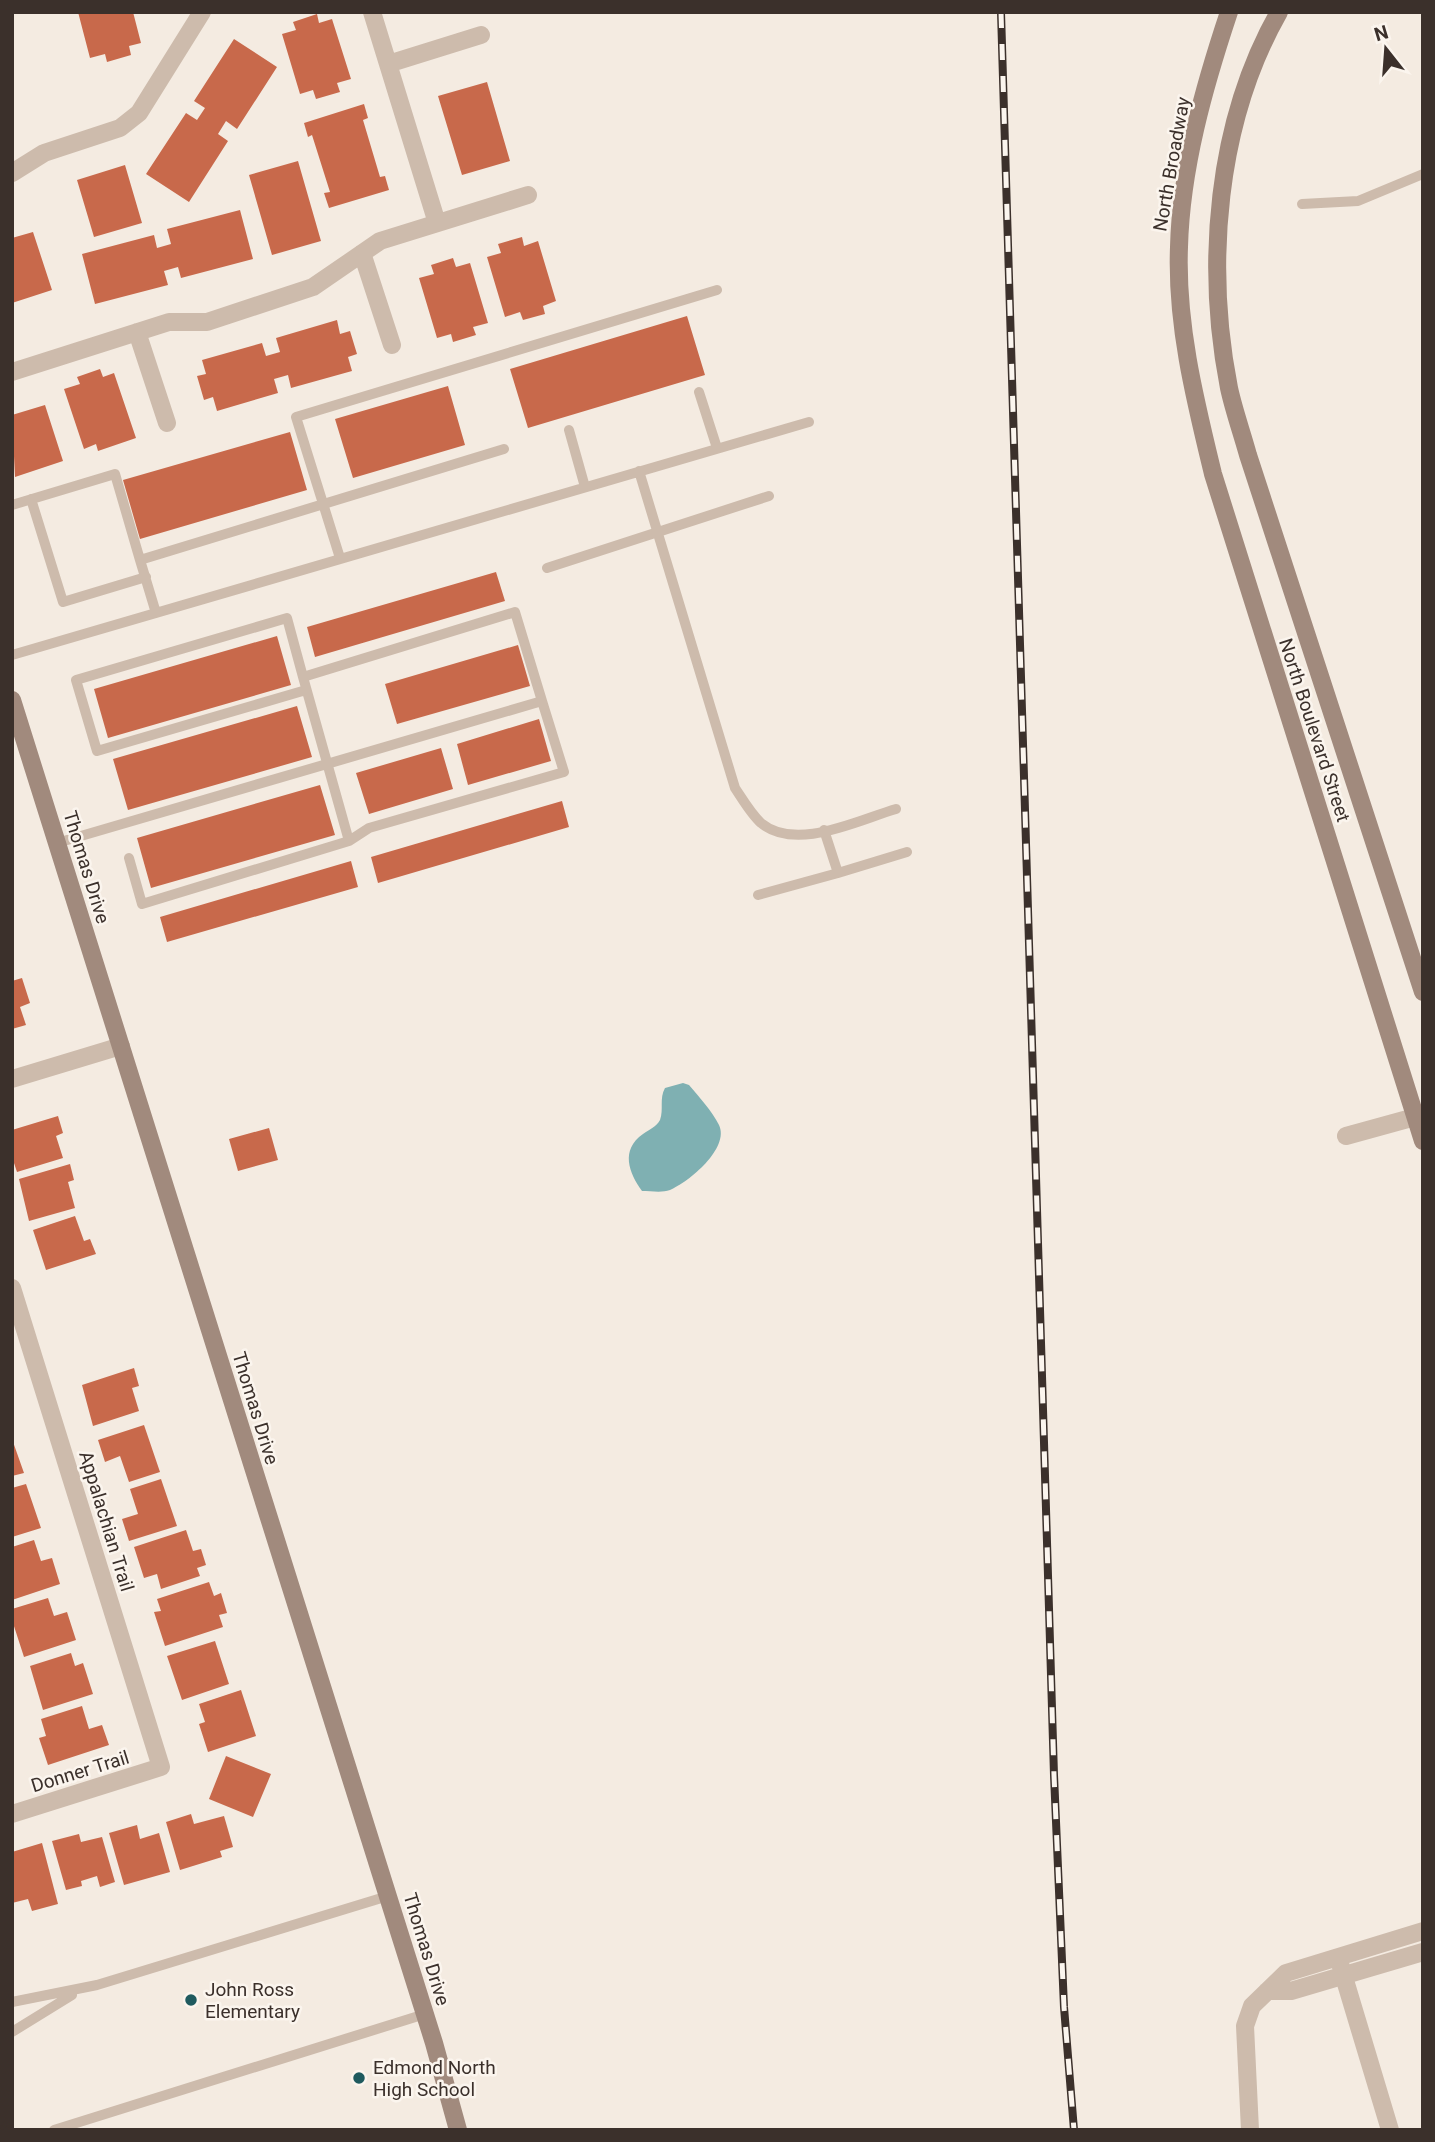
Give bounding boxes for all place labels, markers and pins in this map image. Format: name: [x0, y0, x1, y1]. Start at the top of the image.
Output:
place label: John Ross Elementary: [205, 1978, 300, 2023]
marker: John Ross Elementary: [183, 1992, 199, 2008]
place label: Edmond North High School: [373, 2056, 496, 2101]
marker: Edmond North High School: [351, 2070, 367, 2086]

